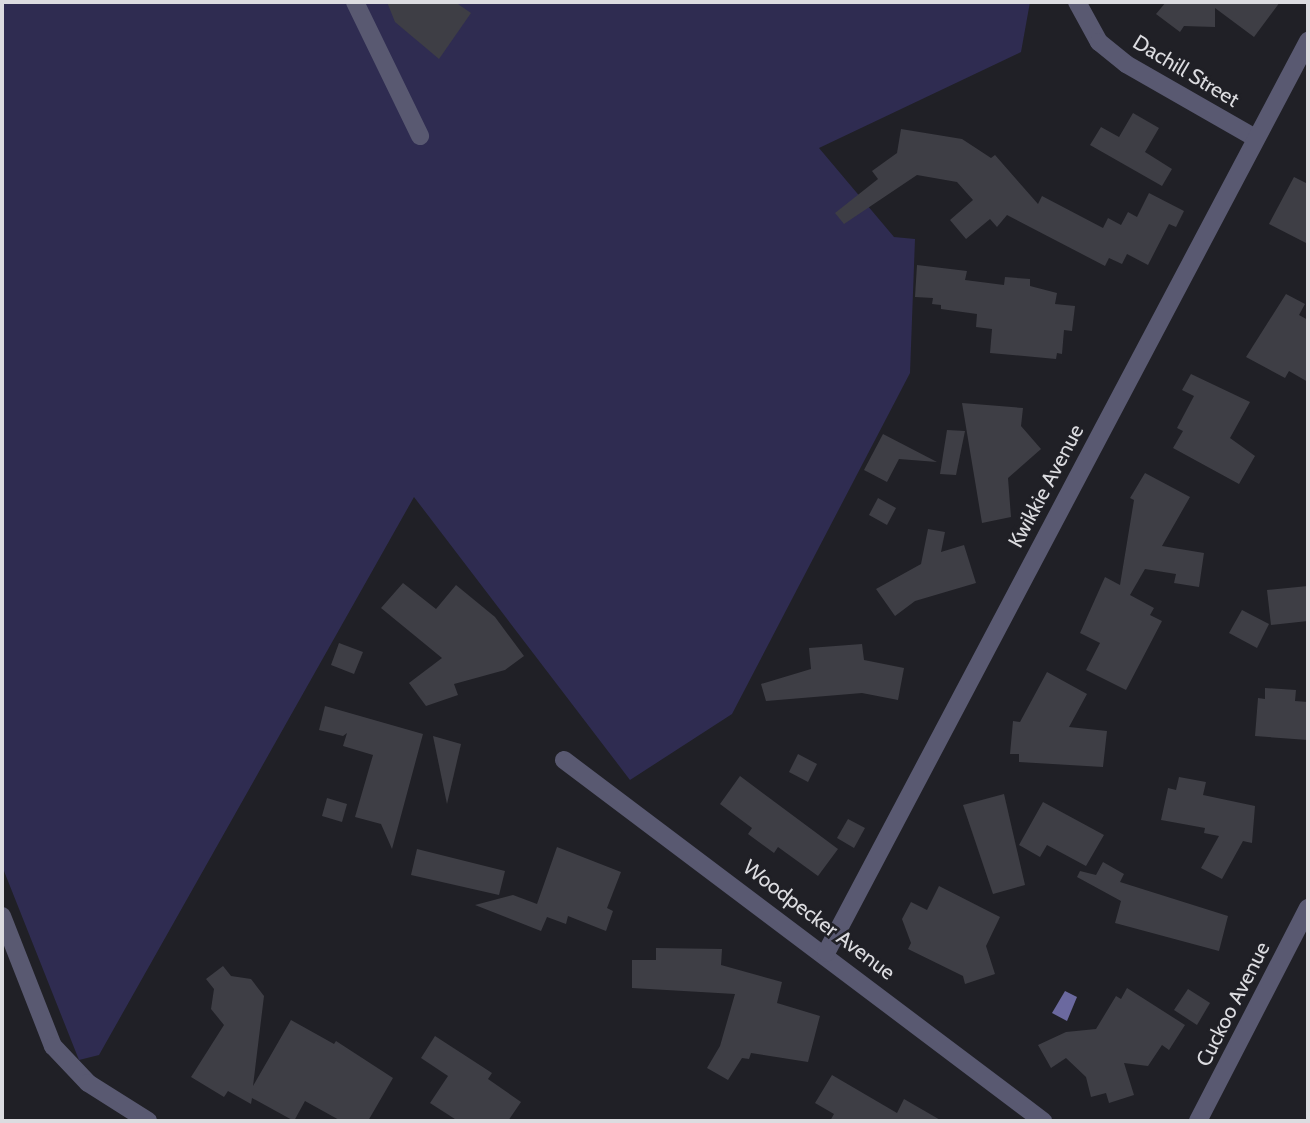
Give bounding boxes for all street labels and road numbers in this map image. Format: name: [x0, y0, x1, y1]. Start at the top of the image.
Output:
street label: Dachill Street: [1128, 30, 1244, 112]
street label: Kwikkie Avenue: [1003, 420, 1089, 552]
street label: Woodpecker Avenue: [738, 855, 900, 985]
street label: Cuckoo Avenue: [1191, 937, 1275, 1071]

